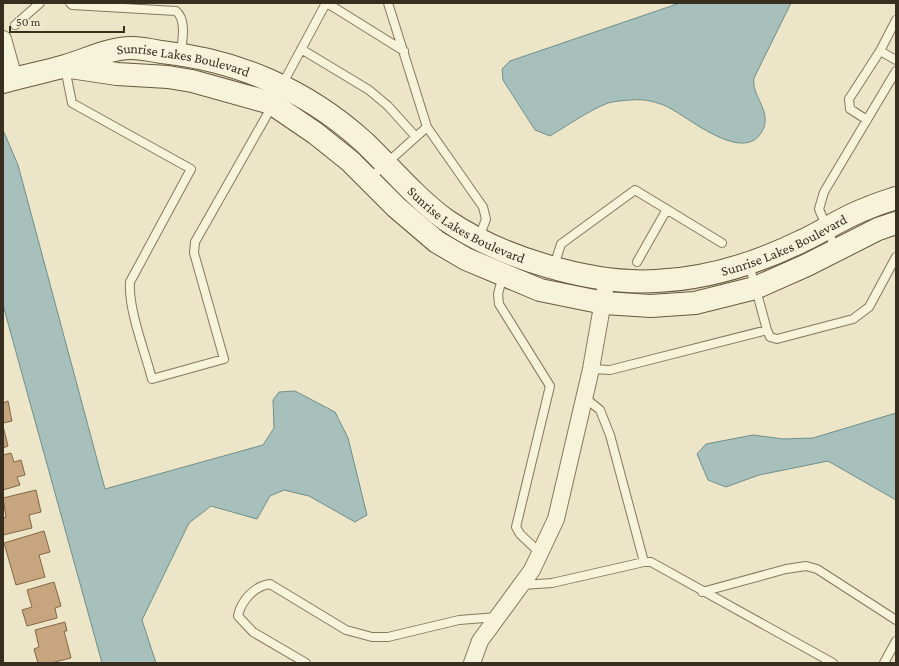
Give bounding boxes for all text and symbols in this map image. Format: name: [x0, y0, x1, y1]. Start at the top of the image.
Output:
scale bar: [10, 8, 124, 34]
text: 50 m: [16, 15, 41, 29]
street label: Sunrise Lakes Boulevard: [115, 40, 253, 80]
street label: Sunrise Lakes Boulevard: [404, 183, 528, 266]
street label: Sunrise Lakes Boulevard: [719, 210, 850, 279]

